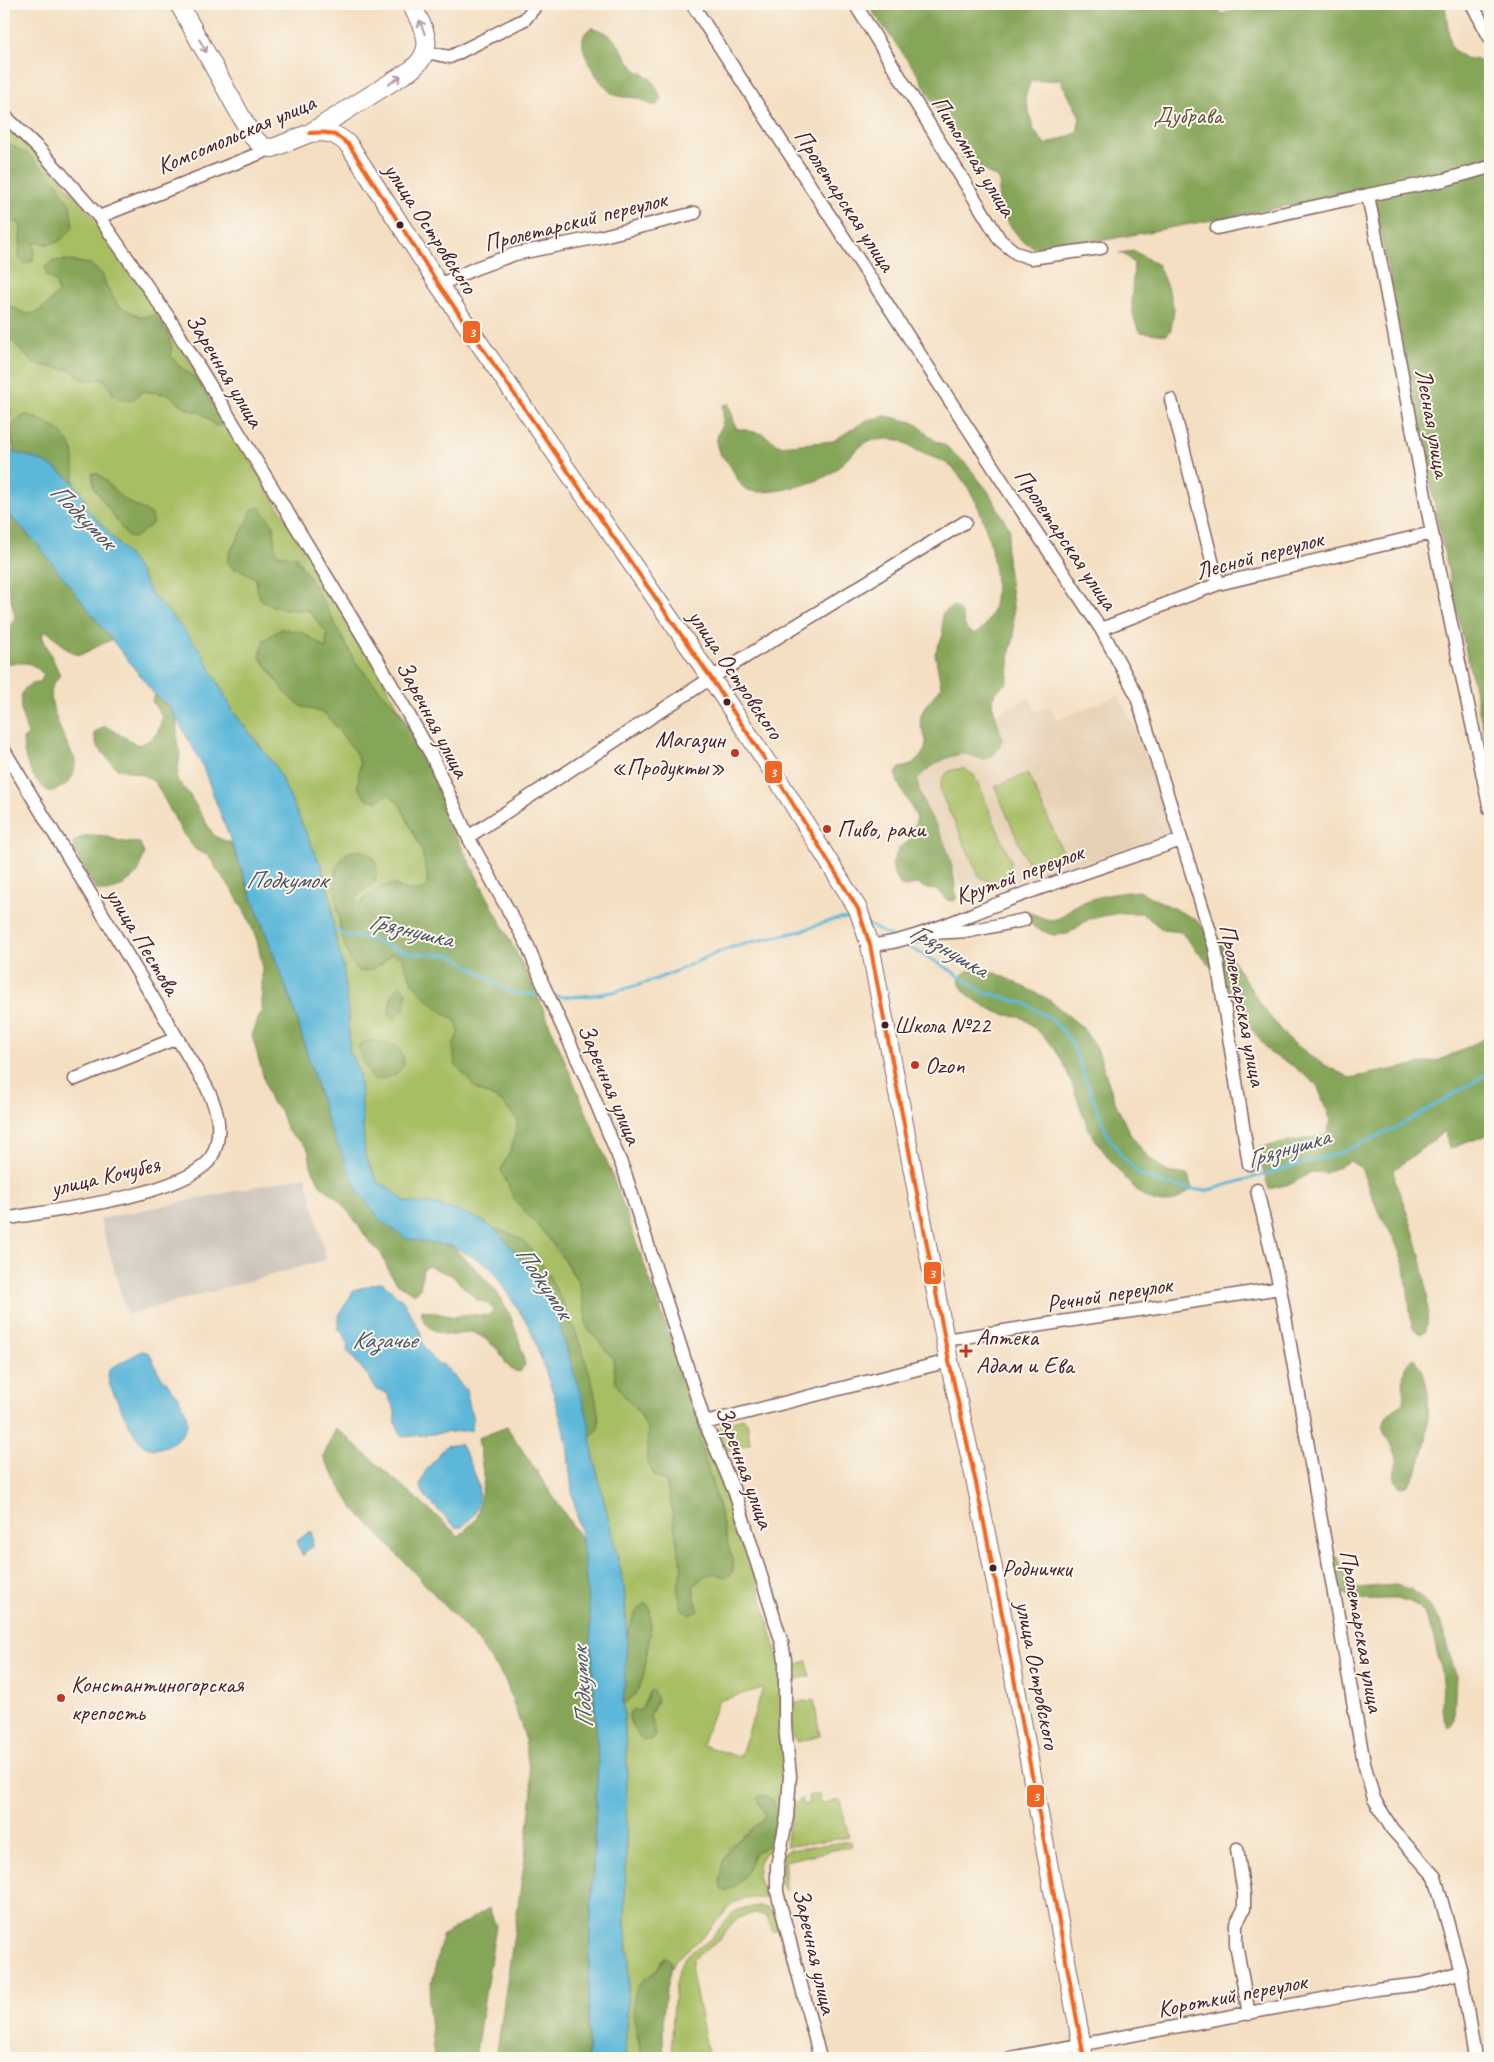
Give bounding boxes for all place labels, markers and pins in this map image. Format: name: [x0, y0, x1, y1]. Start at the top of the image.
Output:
unlabelled marker: [395, 220, 405, 230]
unlabelled marker: [722, 697, 732, 707]
place label: Магазин «Продукты»: [611, 724, 727, 782]
marker: Магазин «Продукты»: [729, 747, 741, 759]
place label: Пиво, раки: [837, 814, 927, 844]
marker: Пиво, раки: [821, 823, 833, 835]
place label: Школа №22: [894, 1011, 992, 1040]
marker: Школа №22: [880, 1020, 890, 1030]
place label: Ozon: [925, 1050, 965, 1080]
marker: Ozon: [909, 1059, 921, 1071]
place label: Аптека Адам и Ева: [976, 1322, 1076, 1380]
marker: Аптека Адам и Ева: [960, 1345, 972, 1357]
place label: Роднички: [1002, 1554, 1073, 1583]
marker: Роднички: [988, 1563, 998, 1573]
place label: Константиногорская крепость: [71, 1669, 245, 1727]
marker: Константиногорская крепость: [55, 1692, 67, 1704]

